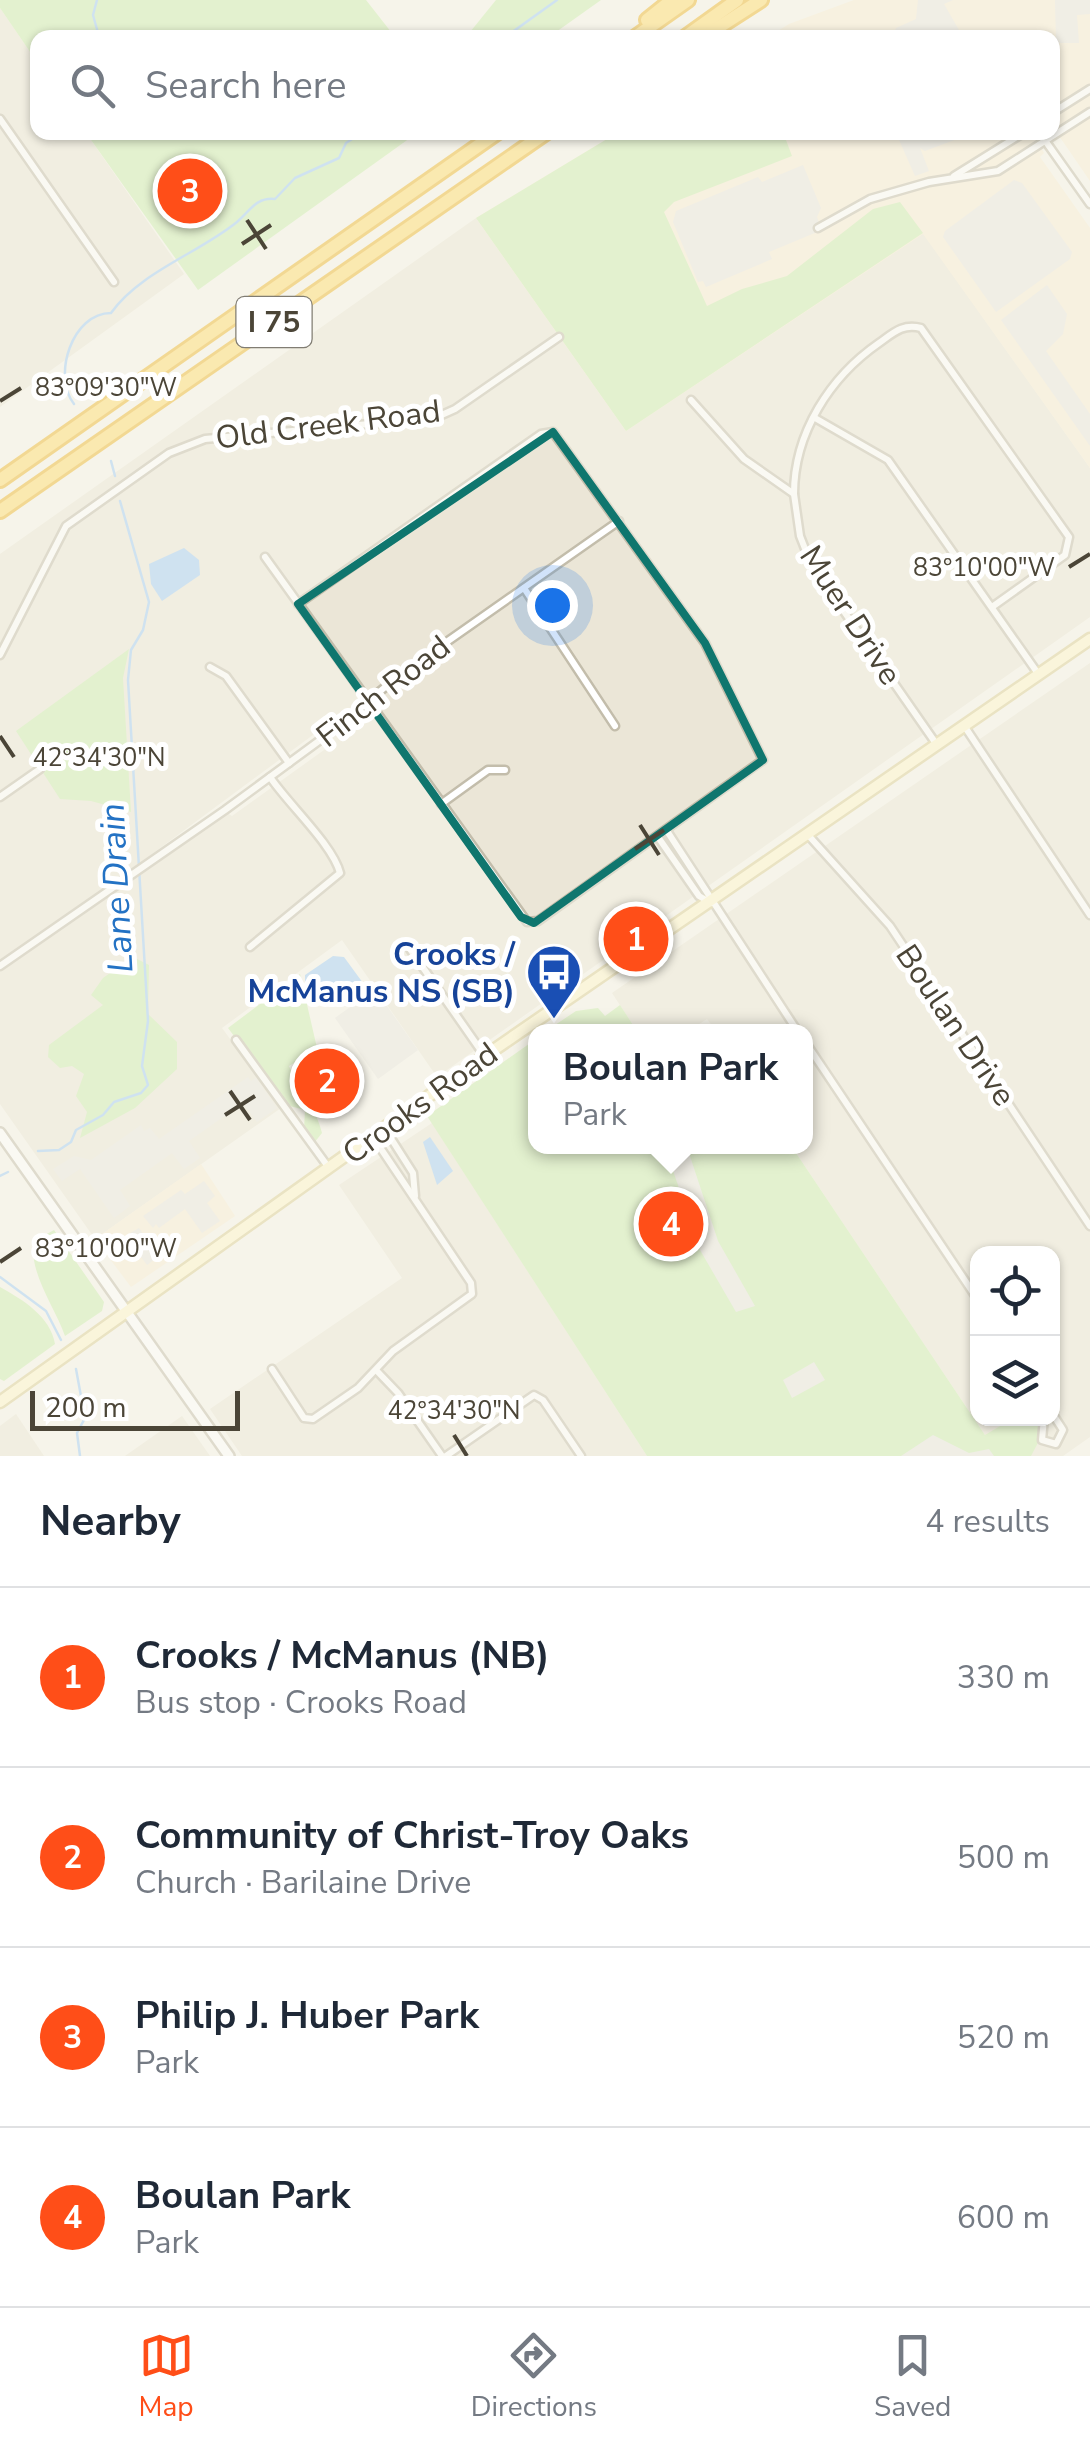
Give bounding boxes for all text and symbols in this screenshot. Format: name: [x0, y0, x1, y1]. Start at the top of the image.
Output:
search box: [30, 30, 1060, 140]
icon: search: [65, 58, 120, 113]
text: Search here: [145, 60, 346, 111]
pin: 3: [158, 154, 222, 228]
road number: I 75: [236, 297, 312, 347]
text: 83°09'30"W: [35, 371, 177, 405]
street label: Old Creek Road: [213, 389, 443, 460]
street label: Muer Drive: [790, 537, 912, 693]
text: 83°10'00"W: [913, 551, 1055, 585]
your location: [527, 580, 578, 631]
street label: Finch Road: [307, 626, 459, 757]
text: 42°34'30"N: [32, 741, 166, 775]
water label: Lane Drain: [89, 802, 144, 974]
pin: 1: [604, 902, 668, 976]
place label: Crooks / McManus NS (SB): [247, 933, 516, 1013]
street label: Boulan Drive: [886, 936, 1025, 1114]
bus stop icon: Crooks / McManus NS (SB): [524, 942, 584, 1021]
popup: [528, 1024, 813, 1154]
street label: Crooks Road: [334, 1032, 507, 1174]
text: Boulan Park: [563, 1042, 778, 1093]
pin: 2: [294, 1044, 360, 1118]
text: Park: [563, 1093, 627, 1136]
pin: 4: [638, 1186, 704, 1262]
text: 83°10'00"W: [35, 1232, 177, 1266]
map controls: [970, 1246, 1060, 1426]
button: locate: [970, 1246, 1060, 1336]
button: layers: [970, 1336, 1060, 1426]
scale bar: [30, 1386, 240, 1430]
text: 200 m: [45, 1389, 127, 1427]
text: 42°34'30"N: [387, 1394, 521, 1428]
text: Nearby: [40, 1493, 181, 1550]
text: 4 results: [925, 1500, 1050, 1543]
text: Crooks / McManus (NB): [135, 1630, 550, 1681]
text: 1: [63, 1656, 82, 1699]
text: 330 m: [957, 1656, 1050, 1699]
text: Bus stop · Crooks Road: [135, 1681, 467, 1724]
text: Community of Christ-Troy Oaks: [135, 1810, 689, 1861]
text: 2: [63, 1836, 82, 1879]
text: 500 m: [957, 1836, 1050, 1879]
text: Church · Barilaine Drive: [135, 1861, 471, 1904]
text: Philip J. Huber Park: [135, 1990, 479, 2041]
text: 3: [63, 2016, 82, 2059]
text: 520 m: [957, 2016, 1050, 2059]
text: Park: [135, 2041, 199, 2084]
text: Boulan Park: [135, 2170, 350, 2221]
text: 4: [63, 2196, 82, 2239]
text: 600 m: [957, 2196, 1050, 2239]
text: Park: [135, 2221, 199, 2264]
tab: Map: [139, 2328, 194, 2426]
tab: Directions: [471, 2328, 597, 2426]
tab: Saved: [874, 2328, 951, 2426]

